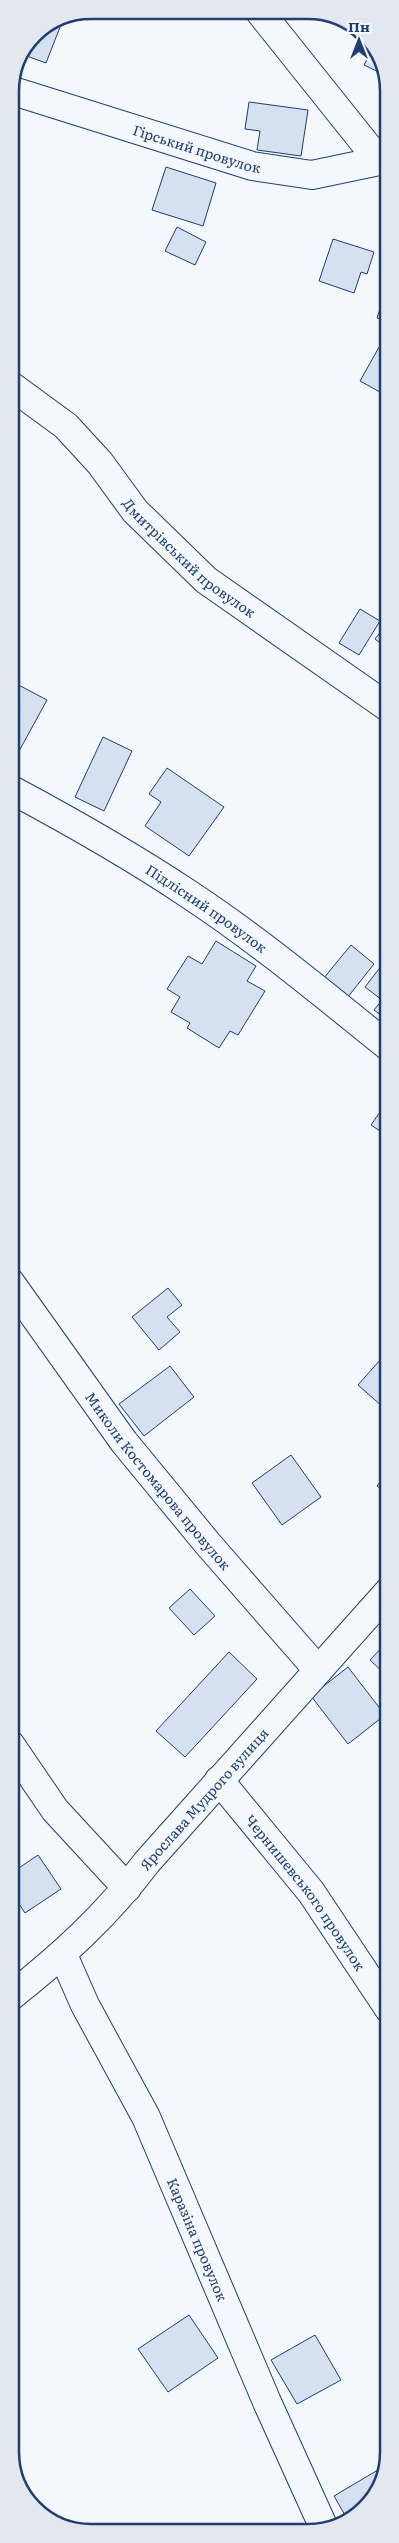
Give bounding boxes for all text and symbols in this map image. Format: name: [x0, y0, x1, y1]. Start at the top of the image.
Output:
north arrow: [334, 15, 384, 65]
text: Пн: [348, 16, 370, 36]
street label: Гірський провулок: [131, 119, 263, 177]
street label: Дмитрівський провулок: [119, 494, 260, 622]
street label: Підлісний провулок: [142, 859, 272, 957]
street label: Миколи Костомарова провулок: [81, 1387, 236, 1574]
street label: Ярослава Мудрого вулиця: [135, 1723, 273, 1874]
street label: Чернишевського провулок: [241, 1810, 371, 1975]
street label: Каразіна провулок: [163, 2174, 233, 2305]

